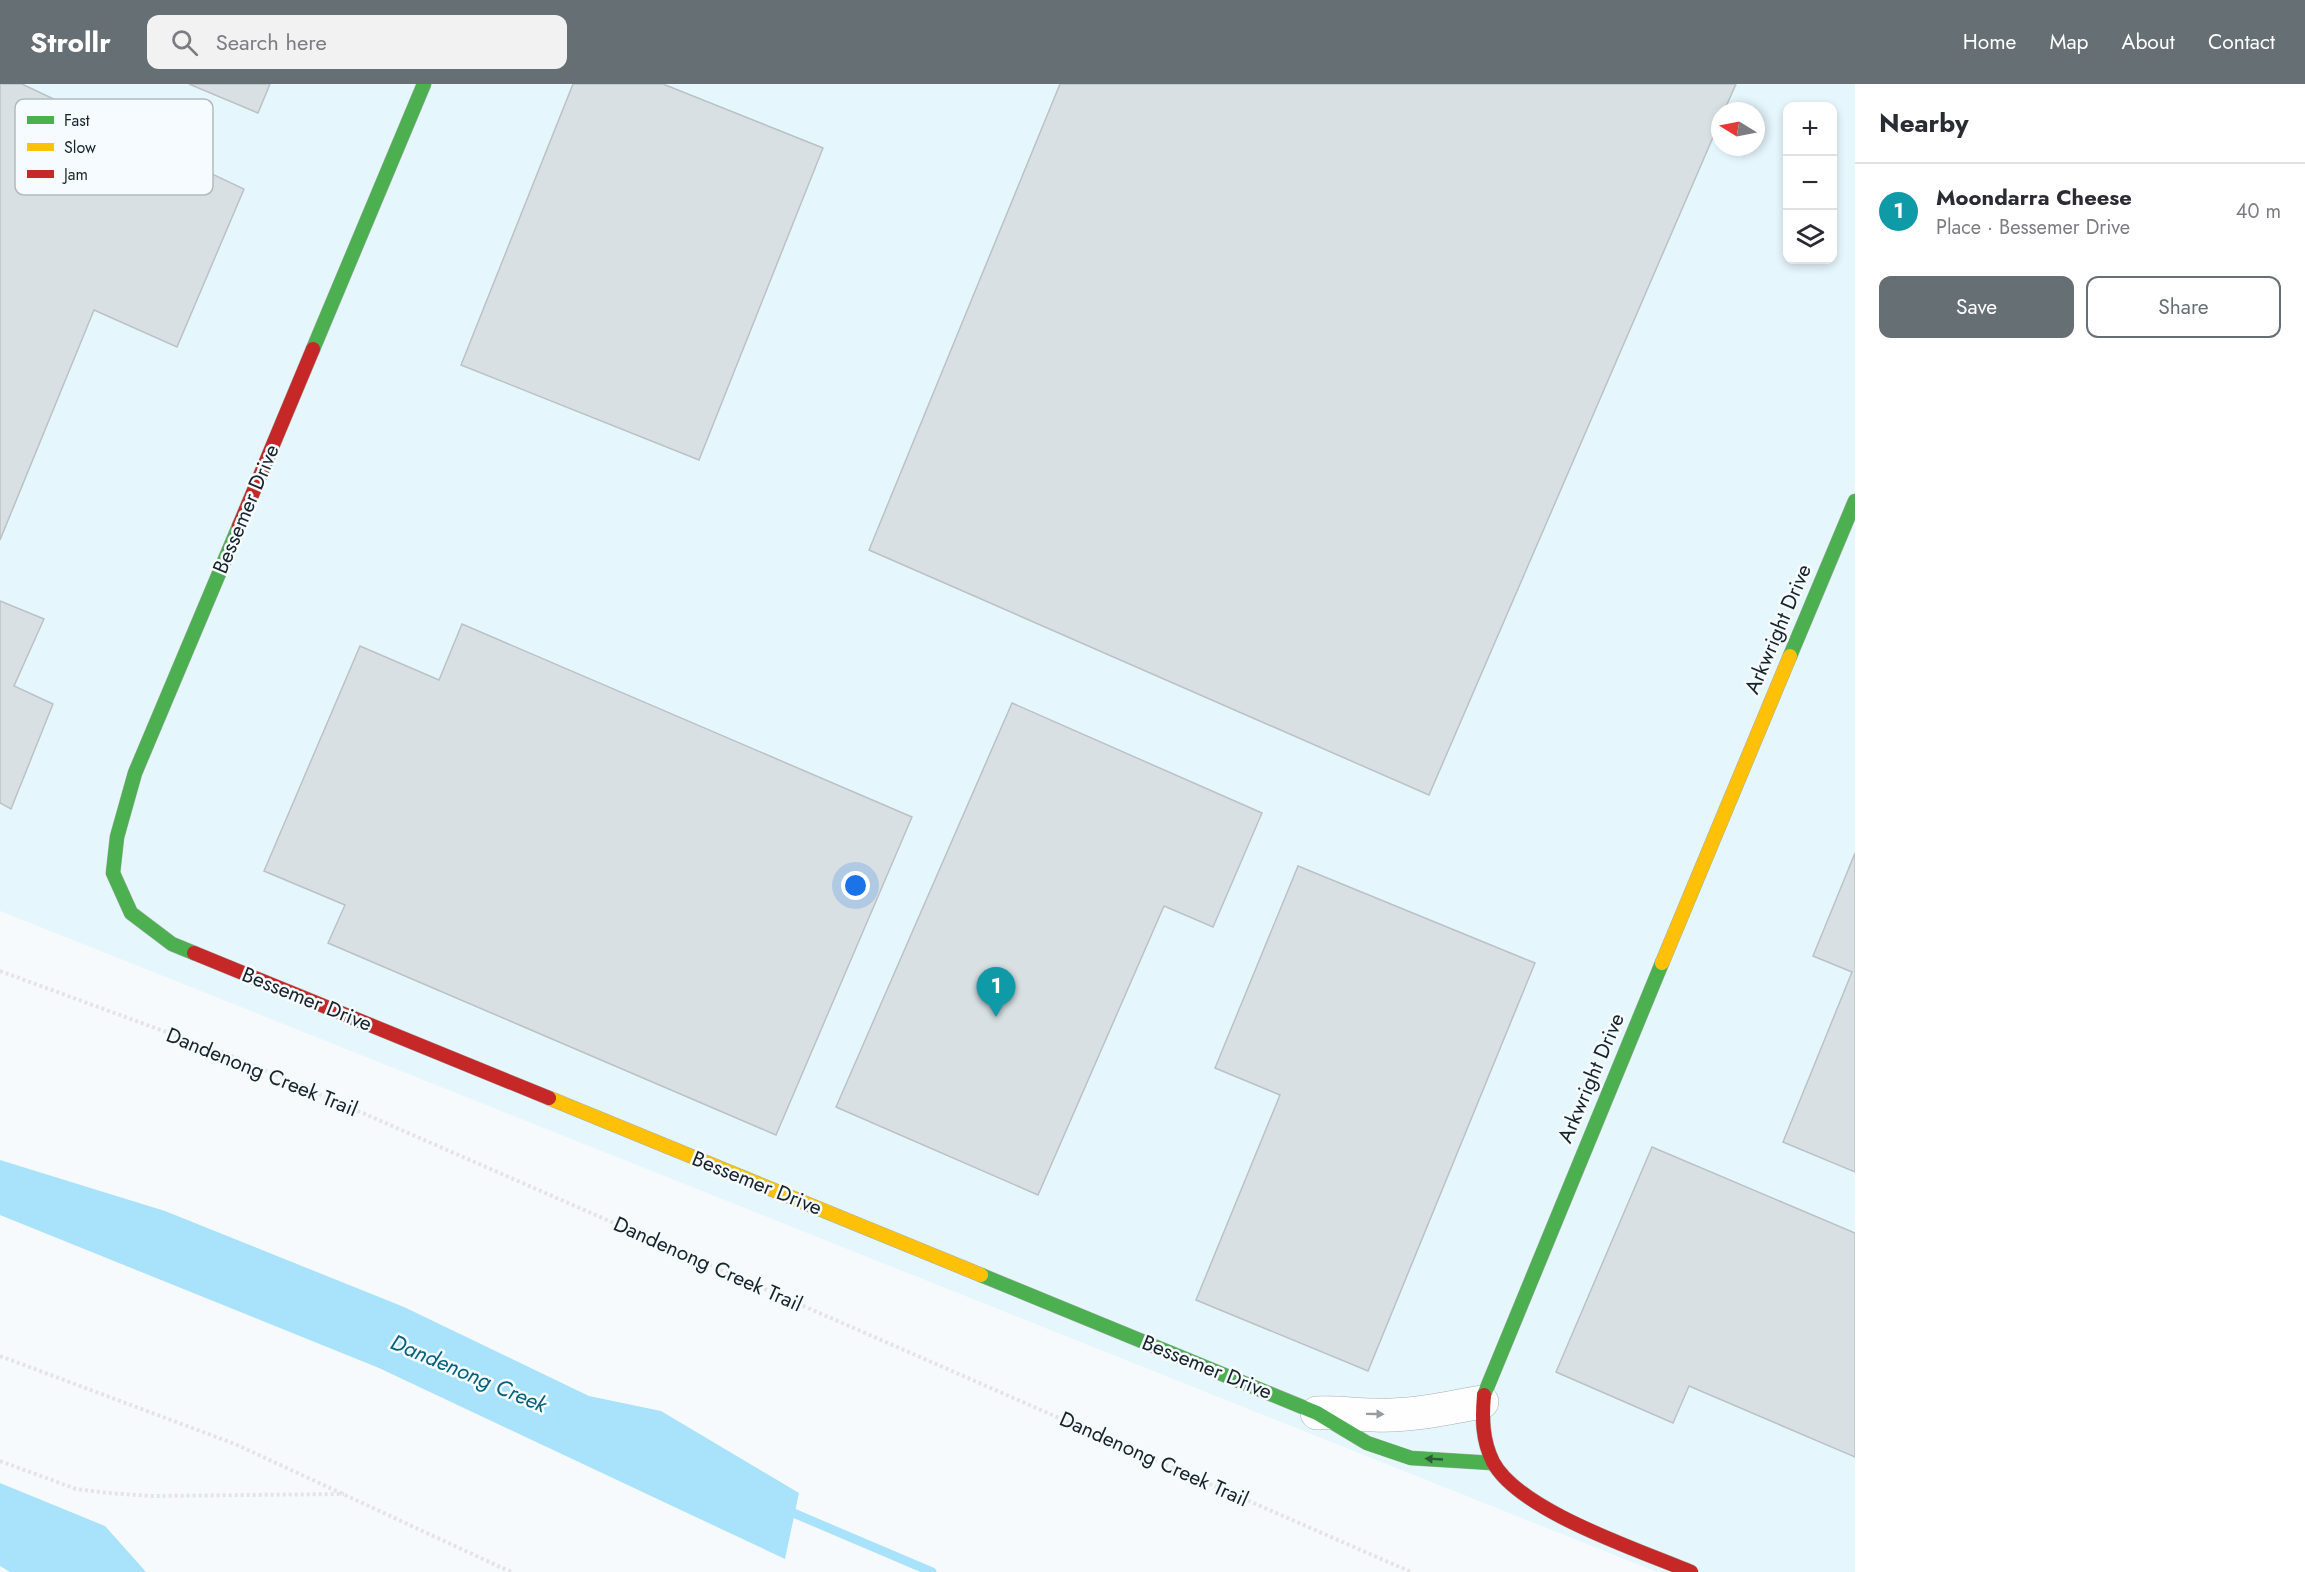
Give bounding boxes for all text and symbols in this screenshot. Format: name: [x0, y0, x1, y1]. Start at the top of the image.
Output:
search box: [147, 15, 567, 69]
text: Strollr: [30, 22, 111, 63]
icon: search: [168, 26, 201, 59]
text: Search here: [216, 26, 327, 58]
text: Home: [1963, 27, 2016, 57]
text: Map: [2049, 27, 2089, 57]
text: About: [2122, 27, 2175, 57]
text: Contact: [2208, 27, 2275, 57]
legend: [15, 99, 213, 195]
north arrow: [1711, 102, 1765, 156]
map controls: [1783, 102, 1837, 264]
button: +: [1783, 102, 1837, 156]
text: Nearby: [1879, 104, 1968, 142]
text: Fast: [64, 109, 90, 132]
text: Slow: [64, 136, 96, 159]
button: −: [1783, 156, 1837, 210]
text: Jam: [62, 163, 88, 186]
text: Moondarra Cheese: [1936, 181, 2132, 213]
text: 1: [1893, 197, 1904, 226]
text: 40 m: [2236, 197, 2281, 226]
button: layers: [1783, 210, 1837, 264]
text: Place · Bessemer Drive: [1936, 213, 2130, 242]
button: Save: [1879, 276, 2074, 338]
button: Share: [2086, 276, 2281, 338]
street label: Bessemer Drive: [205, 440, 287, 578]
street label: Arkwright Drive: [1737, 559, 1819, 699]
your location: [841, 871, 870, 900]
street label: Bessemer Drive: [238, 959, 377, 1039]
pin: 1: [976, 968, 1016, 1017]
street label: Arkwright Drive: [1550, 1008, 1632, 1148]
street label: Dandenong Creek Trail: [162, 1020, 362, 1124]
street label: Bessemer Drive: [688, 1143, 827, 1223]
street label: Dandenong Creek Trail: [609, 1209, 807, 1319]
water label: Dandenong Creek: [386, 1326, 554, 1421]
street label: Bessemer Drive: [1138, 1327, 1277, 1407]
street label: Dandenong Creek Trail: [1055, 1404, 1253, 1514]
one-way arrow: [1366, 1410, 1385, 1419]
one-way arrow: [1424, 1455, 1443, 1464]

